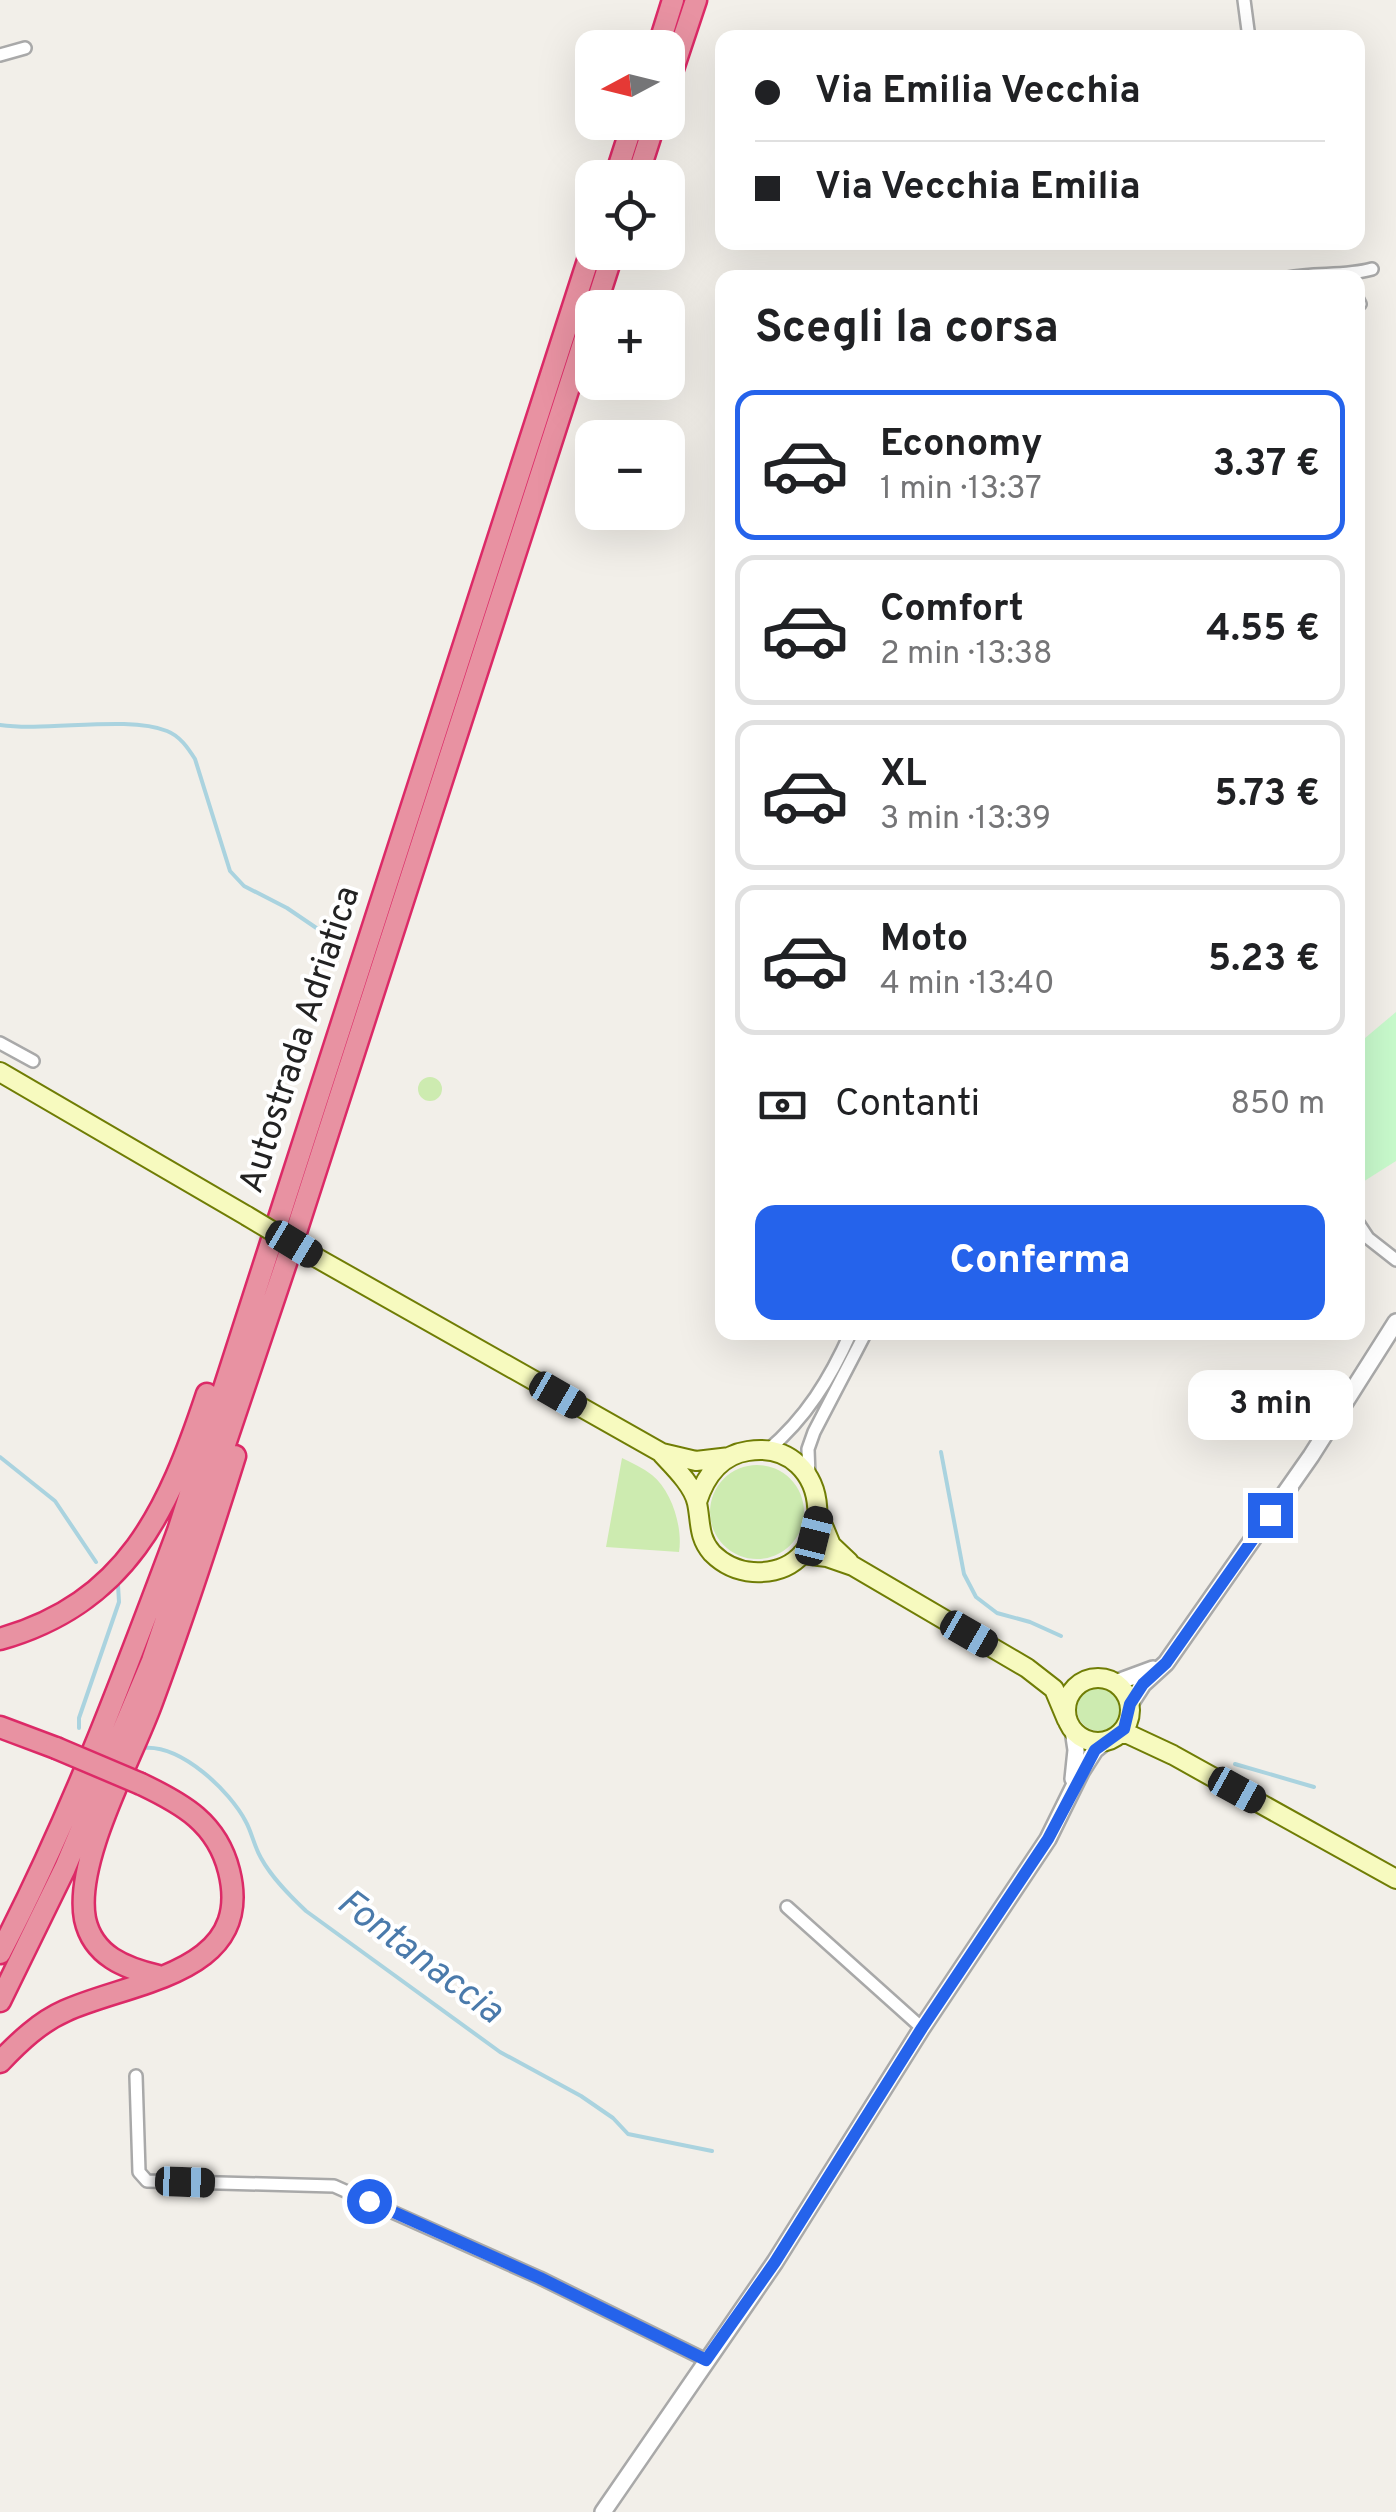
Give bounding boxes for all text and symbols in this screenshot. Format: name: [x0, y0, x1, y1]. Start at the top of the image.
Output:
north arrow: [575, 30, 685, 140]
map controls: [575, 30, 685, 530]
text: Via Emilia Vecchia: [815, 68, 1141, 117]
button: locate: [575, 160, 685, 270]
text: Via Vecchia Emilia: [815, 164, 1141, 213]
button: +: [575, 290, 685, 400]
text: Scegli la corsa: [755, 301, 1059, 358]
button: −: [575, 420, 685, 530]
icon: car: [760, 420, 850, 510]
text: Economy: [880, 421, 1042, 470]
text: 3.37 €: [1213, 441, 1320, 490]
text: 1 min · 13:37: [880, 470, 1042, 510]
icon: car: [760, 585, 850, 675]
text: Comfort: [880, 586, 1024, 635]
text: 4.55 €: [1206, 606, 1320, 655]
text: 2 min · 13:38: [880, 635, 1053, 675]
icon: car: [760, 750, 850, 840]
text: XL: [880, 751, 927, 800]
text: 5.73 €: [1215, 771, 1320, 820]
text: 3 min · 13:39: [880, 800, 1051, 840]
street label: Autostrada Adriatica: [231, 881, 371, 1199]
icon: car: [760, 915, 850, 1005]
text: Moto: [880, 916, 968, 965]
text: 5.23 €: [1208, 936, 1320, 985]
text: 4 min · 13:40: [880, 965, 1055, 1005]
icon: cash: [755, 1078, 810, 1133]
text: Contanti: [835, 1081, 980, 1130]
text: 850 m: [1230, 1085, 1325, 1125]
button: Conferma: [755, 1205, 1325, 1320]
car: [261, 1216, 327, 1272]
car: [525, 1367, 591, 1423]
callout: 3 min: [1188, 1370, 1352, 1440]
text: 3 min: [1229, 1385, 1312, 1425]
route end: [1248, 1493, 1293, 1538]
car: [792, 1503, 836, 1569]
car: [936, 1606, 1002, 1662]
car: [1203, 1762, 1271, 1818]
water label: Fontanaccia: [326, 1879, 512, 2037]
car: [154, 2166, 216, 2198]
route start: [347, 2179, 392, 2224]

